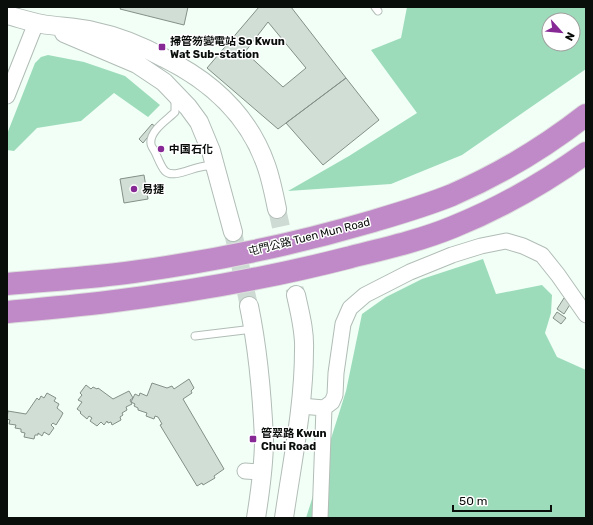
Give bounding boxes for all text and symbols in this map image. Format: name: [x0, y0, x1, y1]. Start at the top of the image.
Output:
north arrow: [541, 12, 581, 52]
text: N: [562, 30, 577, 43]
place label: 掃管笏變電站 So Kwun Wat Sub-station: [170, 35, 285, 61]
marker: 掃管笏變電站 So Kwun Wat Sub-station: [157, 42, 167, 52]
place label: 中国石化: [169, 143, 213, 156]
marker: 中国石化: [156, 144, 166, 154]
place label: 易捷: [142, 183, 164, 196]
marker: 易捷: [129, 184, 139, 194]
street label: 屯門公路 Tuen Mun Road: [247, 216, 371, 258]
place label: 管翠路 Kwun Chui Road: [261, 427, 327, 453]
marker: 管翠路 Kwun Chui Road: [248, 434, 258, 444]
scale bar: [453, 487, 551, 513]
text: 50 m: [459, 494, 487, 508]

